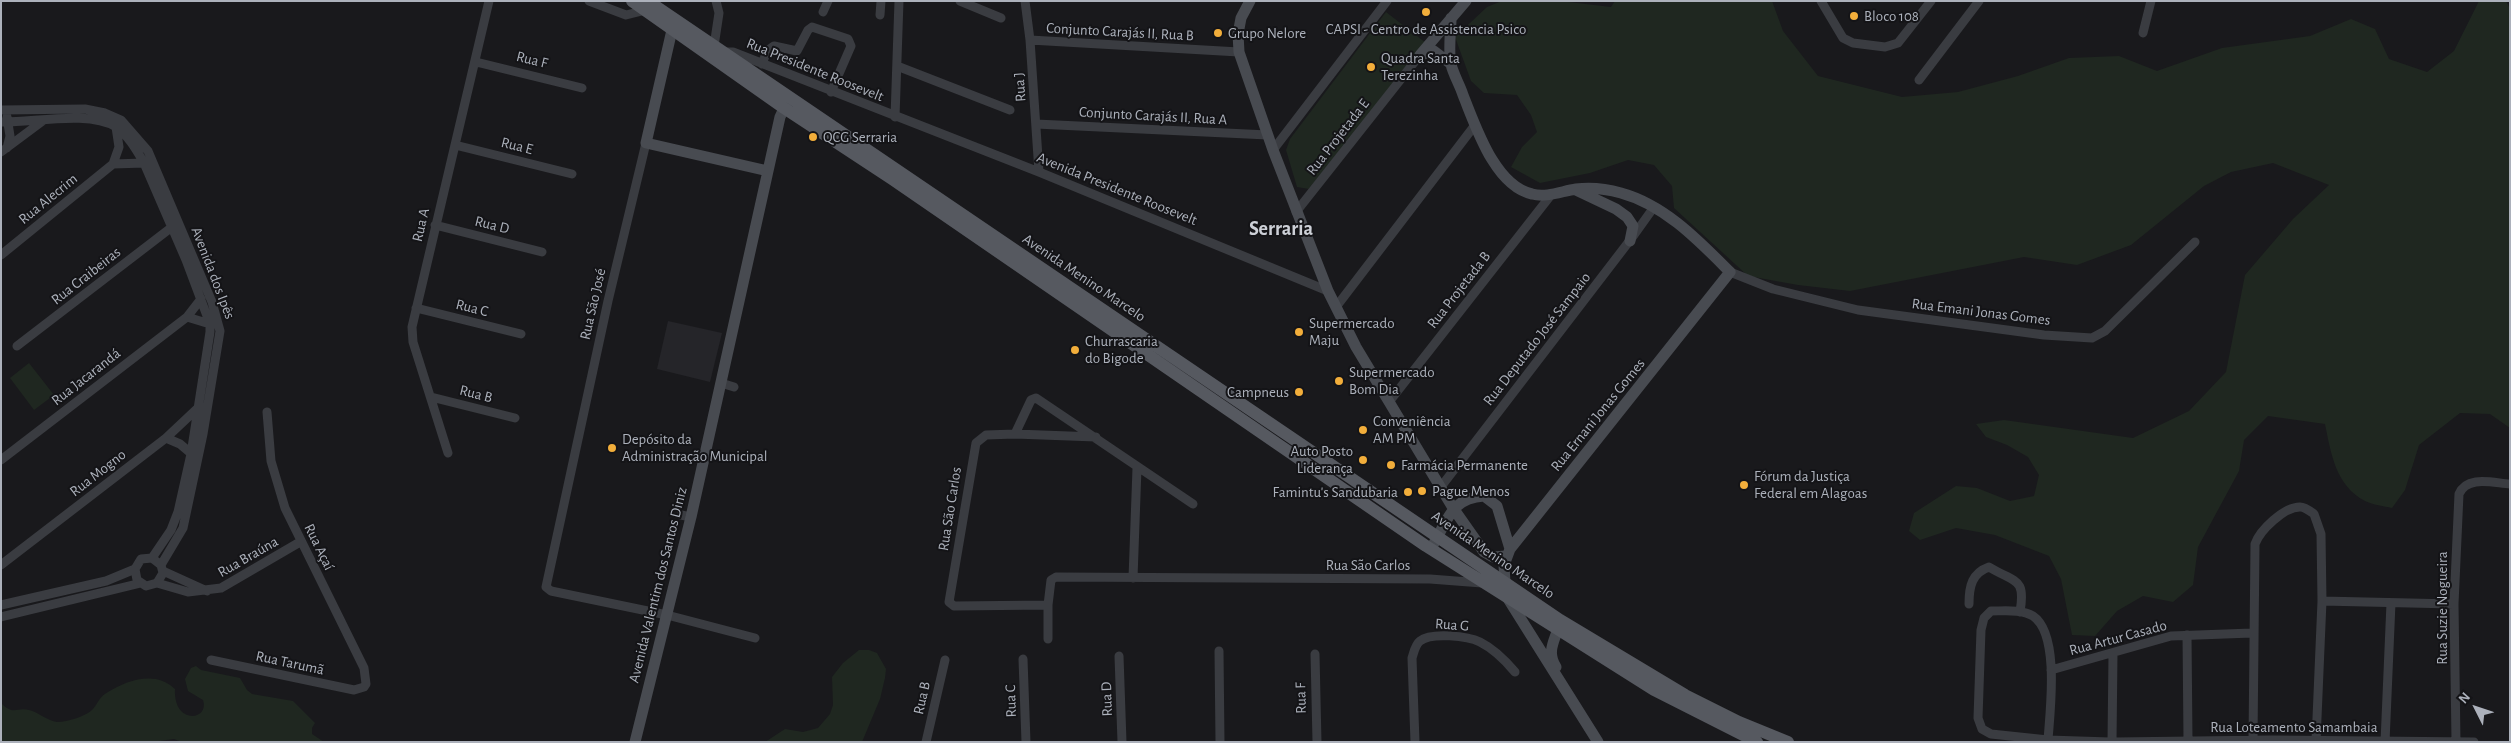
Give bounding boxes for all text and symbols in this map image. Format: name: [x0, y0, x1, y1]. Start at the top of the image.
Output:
marker: CAPSI - Centro de Assistencia Psico: [1420, 6, 1432, 18]
place label: Bloco 108: [1864, 7, 1919, 25]
marker: Bloco 108: [1848, 10, 1860, 22]
street label: Conjunto Carajás II, Rua B: [1046, 19, 1194, 45]
place label: CAPSI - Centro de Assistencia Psico: [1326, 20, 1526, 38]
place label: Grupo Nelore: [1228, 24, 1306, 42]
marker: Grupo Nelore: [1212, 27, 1224, 39]
street label: Rua Presidente Roosevelt: [744, 34, 886, 106]
street label: Rua F: [514, 47, 550, 73]
place label: Quadra Santa Terezinha: [1381, 49, 1460, 84]
marker: Quadra Santa Terezinha: [1365, 61, 1377, 73]
street label: Rua J: [1010, 72, 1030, 102]
street label: Rua Projetada E: [1303, 95, 1373, 179]
street label: Conjunto Carajás II, Rua A: [1078, 103, 1228, 129]
place label: QCG Serraria: [823, 128, 897, 146]
marker: QCG Serraria: [807, 131, 819, 143]
street label: Rua E: [499, 133, 535, 159]
street label: Avenida Presidente Roosevelt: [1034, 149, 1200, 229]
street label: Rua Alecrim: [15, 170, 81, 228]
street label: Rua A: [408, 207, 434, 243]
street label: Rua D: [473, 212, 511, 238]
district label: Serraria: [1249, 217, 1313, 241]
street label: Avenida dos Ipês: [187, 224, 239, 322]
street label: Avenida Menino Marcelo: [1019, 230, 1149, 326]
street label: Rua Craibeiras: [48, 243, 124, 309]
street label: Rua Projetada B: [1423, 248, 1495, 332]
street label: Rua São José: [576, 267, 610, 341]
street label: Rua Deputado José Sampaio: [1479, 269, 1595, 409]
street label: Rua C: [454, 295, 490, 321]
street label: Rua Emani Jonas Gomes: [1911, 295, 2051, 329]
place label: Supermercado Maju: [1309, 314, 1395, 349]
marker: Supermercado Maju: [1293, 326, 1305, 338]
place label: Churrascaria do Bigode: [1085, 332, 1158, 367]
street label: Rua Jacarandá: [48, 344, 124, 410]
marker: Churrascaria do Bigode: [1069, 344, 1081, 356]
street label: Rua Ernani Jonas Gomes: [1547, 355, 1649, 475]
place label: Supermercado Bom Dia: [1349, 363, 1435, 398]
marker: Supermercado Bom Dia: [1333, 375, 1345, 387]
street label: Rua B: [458, 381, 494, 407]
place label: Campneus: [1227, 383, 1289, 401]
marker: Campneus: [1293, 386, 1305, 398]
place label: Conveniência AM PM: [1373, 412, 1451, 447]
marker: Conveniência AM PM: [1357, 424, 1369, 436]
place label: Depósito da Administração Municipal: [622, 430, 768, 465]
marker: Depósito da Administração Municipal: [606, 442, 618, 454]
place label: Auto Posto Liderança: [1291, 442, 1353, 477]
street label: Rua Mogno: [66, 445, 130, 501]
marker: Auto Posto Liderança: [1357, 454, 1369, 466]
place label: Farmácia Permanente: [1401, 456, 1528, 474]
marker: Farmácia Permanente: [1385, 459, 1397, 471]
street label: Rua São Carlos: [934, 466, 966, 552]
place label: Fórum da Justiça Federal em Alagoas: [1754, 467, 1867, 502]
marker: Fórum da Justiça Federal em Alagoas: [1738, 479, 1750, 491]
place label: Pague Menos: [1432, 482, 1510, 500]
place label: Famintu's Sandubaria: [1273, 483, 1398, 501]
street label: Avenida Valentim dos Santos Diniz: [625, 485, 691, 685]
marker: Pague Menos: [1416, 485, 1428, 497]
marker: Famintu's Sandubaria: [1402, 486, 1414, 498]
street label: Avenida Menino Marcelo: [1428, 507, 1558, 603]
street label: Rua Açaí: [300, 521, 338, 573]
street label: Rua Braúna: [215, 533, 281, 581]
street label: Rua Suzie Nogueira: [2433, 551, 2451, 665]
street label: Rua São Carlos: [1326, 556, 1410, 574]
street label: Rua G: [1434, 615, 1470, 635]
street label: Rua Artur Casado: [2067, 616, 2169, 660]
street label: Rua Tarumã: [254, 647, 326, 679]
street label: Rua B: [910, 680, 934, 716]
street label: Rua D: [1097, 681, 1117, 717]
street label: Rua F: [1292, 682, 1310, 714]
north arrow: [2451, 683, 2501, 733]
street label: Rua C: [1001, 684, 1021, 718]
text: N: [2456, 690, 2473, 706]
street label: Rua Loteamento Samambaia: [2210, 718, 2378, 736]

